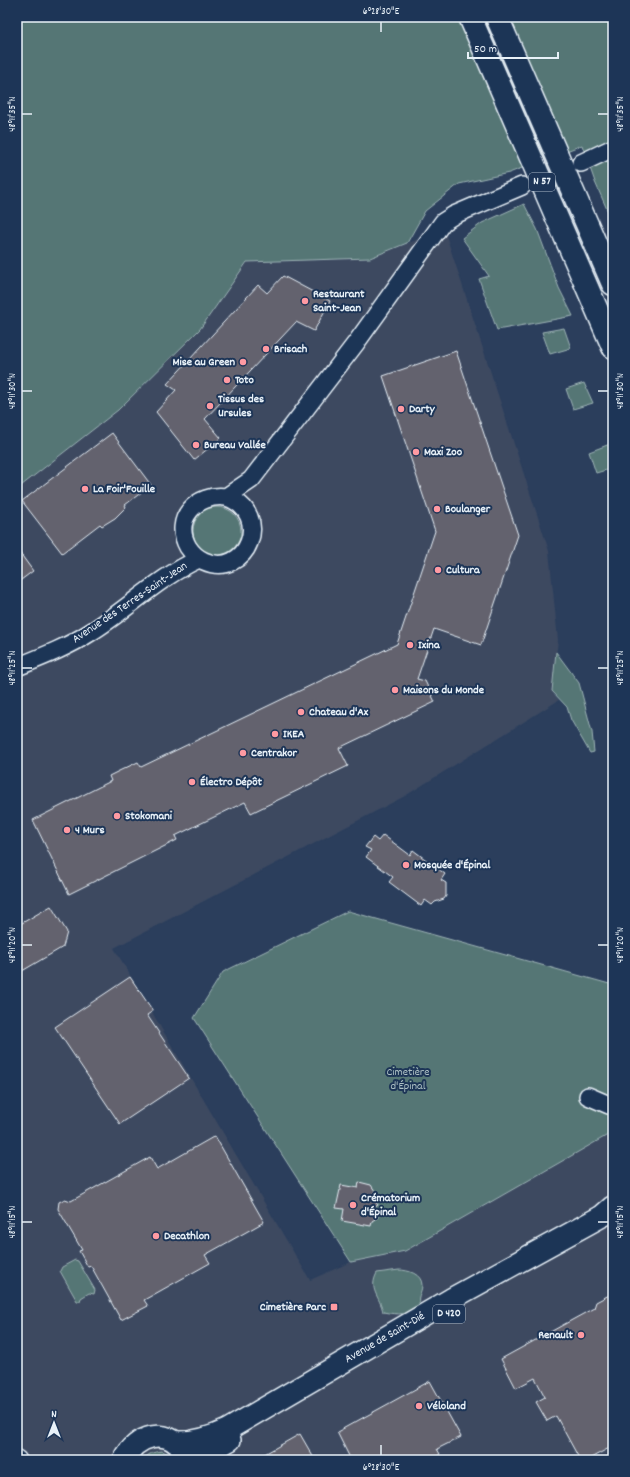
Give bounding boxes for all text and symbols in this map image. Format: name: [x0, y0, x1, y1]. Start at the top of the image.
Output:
text: 6°28'30"E: [363, 5, 400, 19]
scale bar: [468, 34, 558, 60]
text: 50 m: [474, 41, 497, 58]
text: 48°11'35"N: [6, 96, 20, 132]
text: 48°11'35"N: [614, 96, 628, 132]
road number: N 57: [529, 173, 555, 191]
place label: Restaurant Saint-Jean: [313, 286, 365, 317]
marker: Restaurant Saint-Jean: [300, 296, 310, 306]
place label: Brisach: [274, 341, 308, 358]
marker: Brisach: [261, 344, 271, 354]
place label: Mise au Green: [173, 354, 235, 371]
marker: Mise au Green: [238, 357, 248, 367]
place label: Toto: [235, 372, 254, 389]
text: 48°11'30"N: [6, 373, 20, 409]
text: 48°11'30"N: [614, 373, 628, 409]
marker: Toto: [222, 375, 232, 385]
place label: Tissus des Ursules: [218, 391, 264, 422]
marker: Tissus des Ursules: [205, 401, 215, 411]
place label: Darty: [409, 401, 436, 418]
marker: Darty: [396, 404, 406, 414]
place label: Bureau Vallée: [204, 437, 266, 454]
marker: Bureau Vallée: [191, 440, 201, 450]
place label: Maxi Zoo: [424, 444, 463, 461]
marker: Maxi Zoo: [411, 447, 421, 457]
place label: La Foir'Fouille: [93, 481, 156, 498]
marker: La Foir'Fouille: [80, 484, 90, 494]
place label: Boulanger: [445, 501, 491, 518]
marker: Boulanger: [432, 504, 442, 514]
street label: Avenue des Terres-Saint-Jean: [69, 558, 191, 648]
place label: Cultura: [446, 562, 481, 579]
marker: Cultura: [433, 565, 443, 575]
place label: Ixina: [418, 637, 441, 654]
marker: Ixina: [405, 640, 415, 650]
text: 48°11'25"N: [6, 650, 20, 686]
text: 48°11'25"N: [614, 650, 628, 686]
place label: Maisons du Monde: [403, 682, 485, 699]
marker: Maisons du Monde: [390, 685, 400, 695]
place label: Chateau d'Ax: [309, 704, 369, 721]
marker: Chateau d'Ax: [296, 707, 306, 717]
place label: IKEA: [283, 726, 305, 743]
marker: IKEA: [270, 729, 280, 739]
place label: Centrakor: [251, 745, 298, 762]
marker: Centrakor: [238, 748, 248, 758]
place label: Électro Dépôt: [200, 774, 263, 791]
marker: Électro Dépôt: [187, 777, 197, 787]
place label: Stokomani: [125, 808, 173, 825]
marker: Stokomani: [112, 811, 122, 821]
place label: 4 Murs: [75, 822, 104, 839]
marker: 4 Murs: [62, 825, 72, 835]
place label: Mosquée d'Épinal: [414, 857, 490, 874]
marker: Mosquée d'Épinal: [401, 860, 411, 870]
text: 48°11'20"N: [6, 927, 20, 963]
text: 48°11'20"N: [614, 927, 628, 963]
park label: Cimetière d'Épinal: [386, 1064, 430, 1095]
place label: Crématorium d'Épinal: [361, 1190, 420, 1221]
marker: Crématorium d'Épinal: [348, 1200, 358, 1210]
text: 48°11'15"N: [6, 1205, 20, 1239]
text: 48°11'15"N: [614, 1205, 628, 1239]
place label: Decathlon: [164, 1228, 210, 1245]
marker: Decathlon: [151, 1231, 161, 1241]
place label: Cimetière Parc: [260, 1299, 326, 1316]
marker: Cimetière Parc: [329, 1302, 339, 1312]
road number: D 420: [433, 1305, 465, 1323]
street label: Avenue de Saint-Dié: [342, 1308, 428, 1368]
place label: Renault: [538, 1327, 574, 1344]
marker: Renault: [576, 1330, 586, 1340]
place label: Véloland: [427, 1398, 466, 1415]
marker: Véloland: [414, 1401, 424, 1411]
north arrow: [34, 1403, 74, 1443]
text: N: [51, 1407, 57, 1423]
text: 6°28'30"E: [363, 1461, 400, 1475]

